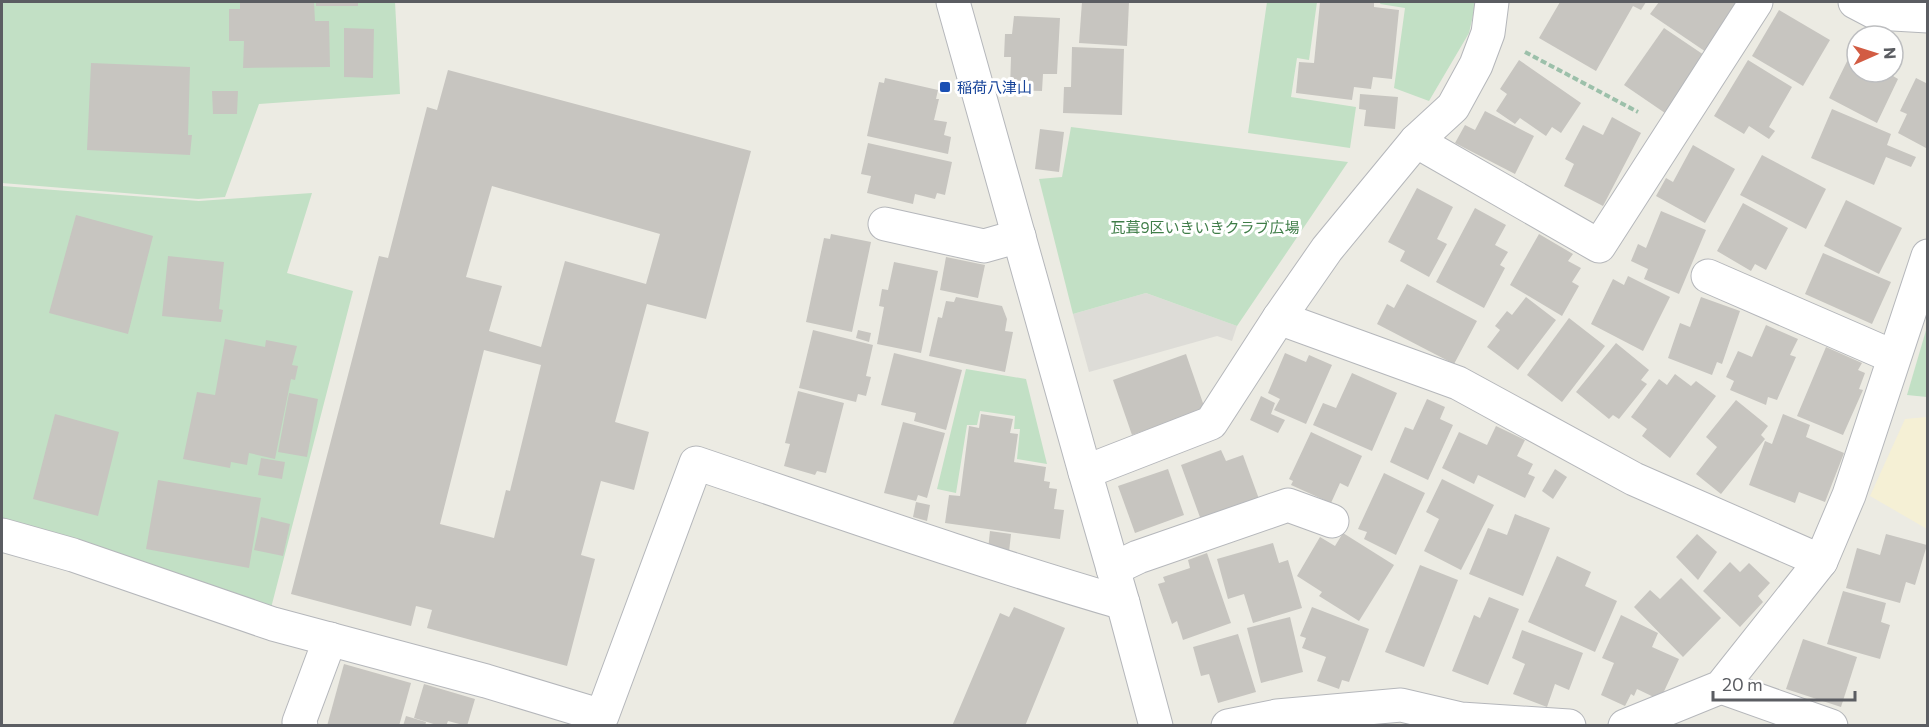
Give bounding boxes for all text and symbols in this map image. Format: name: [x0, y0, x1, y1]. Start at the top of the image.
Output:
north arrow: [1845, 24, 1905, 84]
text: N: [1881, 47, 1900, 60]
place label: 稲荷八津山: [957, 78, 1032, 96]
marker: 稲荷八津山: [938, 80, 952, 94]
park label: 瓦葺9区いきいきクラブ広場: [1110, 218, 1300, 236]
scale bar: [1713, 664, 1856, 702]
text: 20 m: [1722, 673, 1763, 695]

